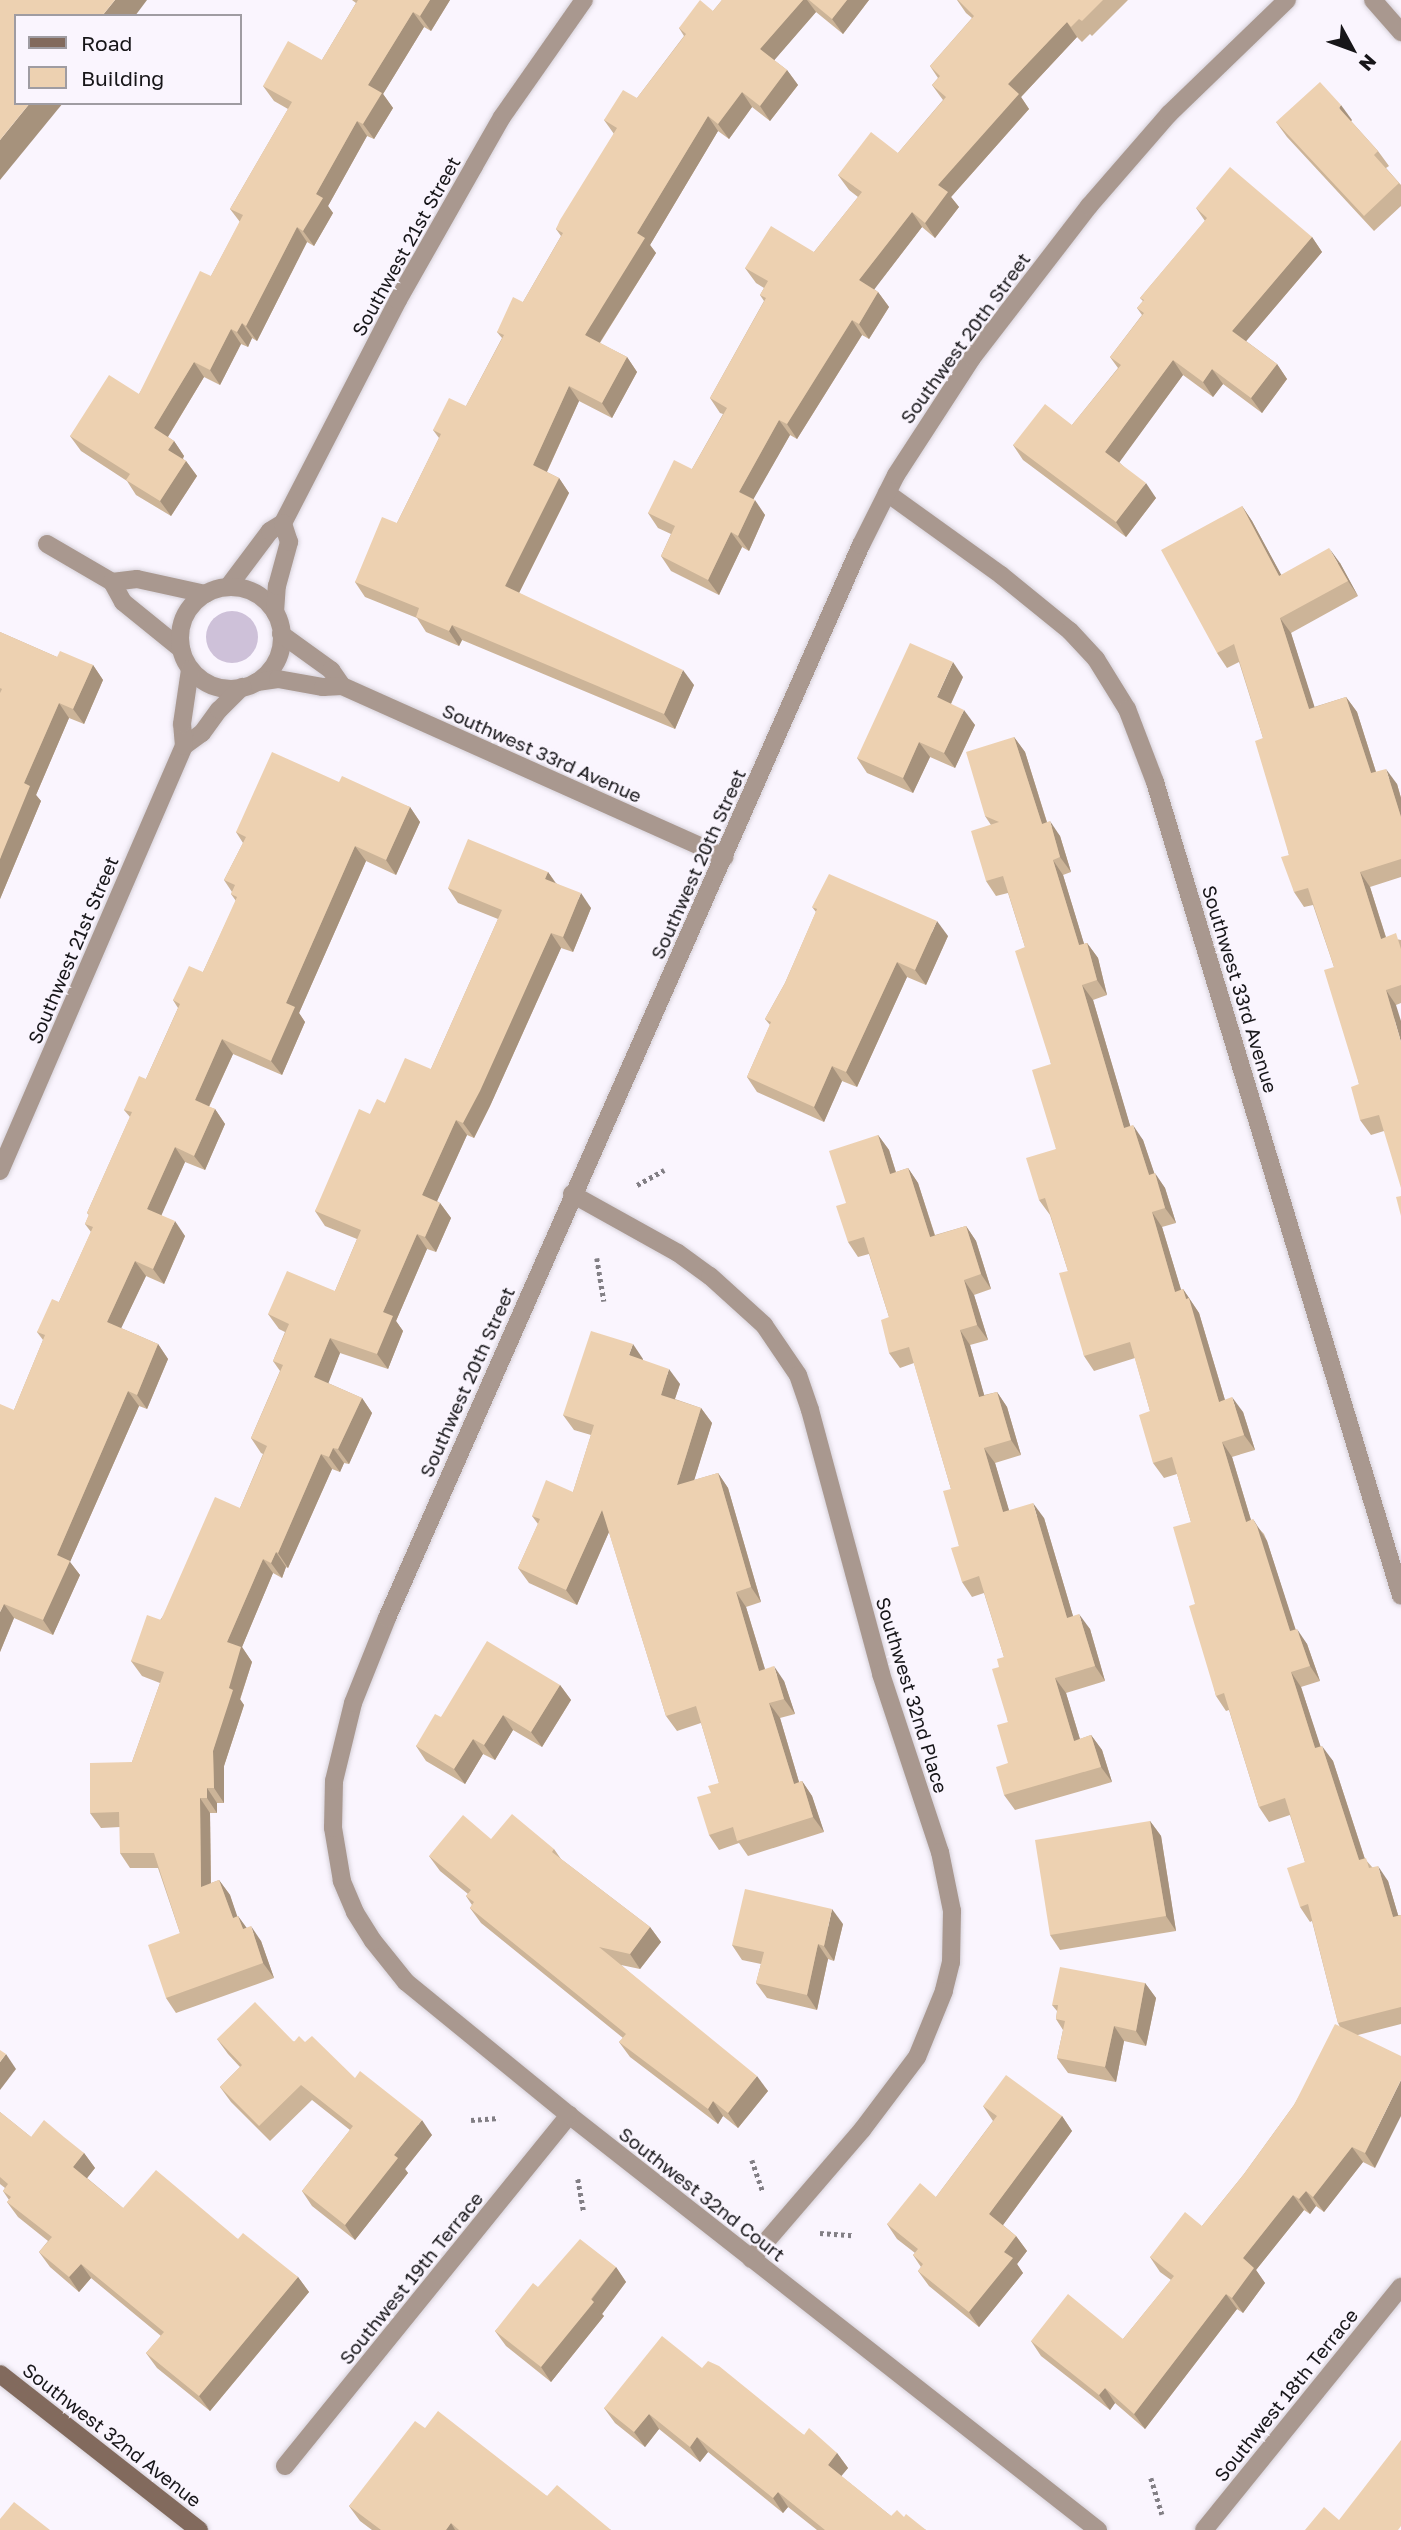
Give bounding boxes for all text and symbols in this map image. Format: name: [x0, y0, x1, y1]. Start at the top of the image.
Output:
legend: [14, 14, 242, 105]
north arrow: [1317, 14, 1387, 84]
text: Road: [81, 30, 132, 56]
text: N: [1355, 50, 1382, 76]
text: Building: [81, 65, 164, 91]
street label: Southwest 21st Street: [347, 152, 465, 340]
street label: Southwest 20th Street: [895, 248, 1035, 428]
street label: Southwest 33rd Avenue: [439, 699, 645, 807]
street label: Southwest 20th Street: [646, 765, 750, 963]
street label: Southwest 21st Street: [23, 853, 123, 1047]
street label: Southwest 33rd Avenue: [1198, 883, 1282, 1095]
street label: Southwest 20th Street: [415, 1283, 519, 1481]
street label: Southwest 32nd Place: [871, 1594, 953, 1796]
street label: Southwest 32nd Court: [615, 2122, 789, 2266]
street label: Southwest 19th Terrace: [334, 2187, 488, 2369]
street label: Southwest 18th Terrace: [1209, 2304, 1363, 2486]
street label: Southwest 32nd Avenue: [18, 2358, 206, 2512]

